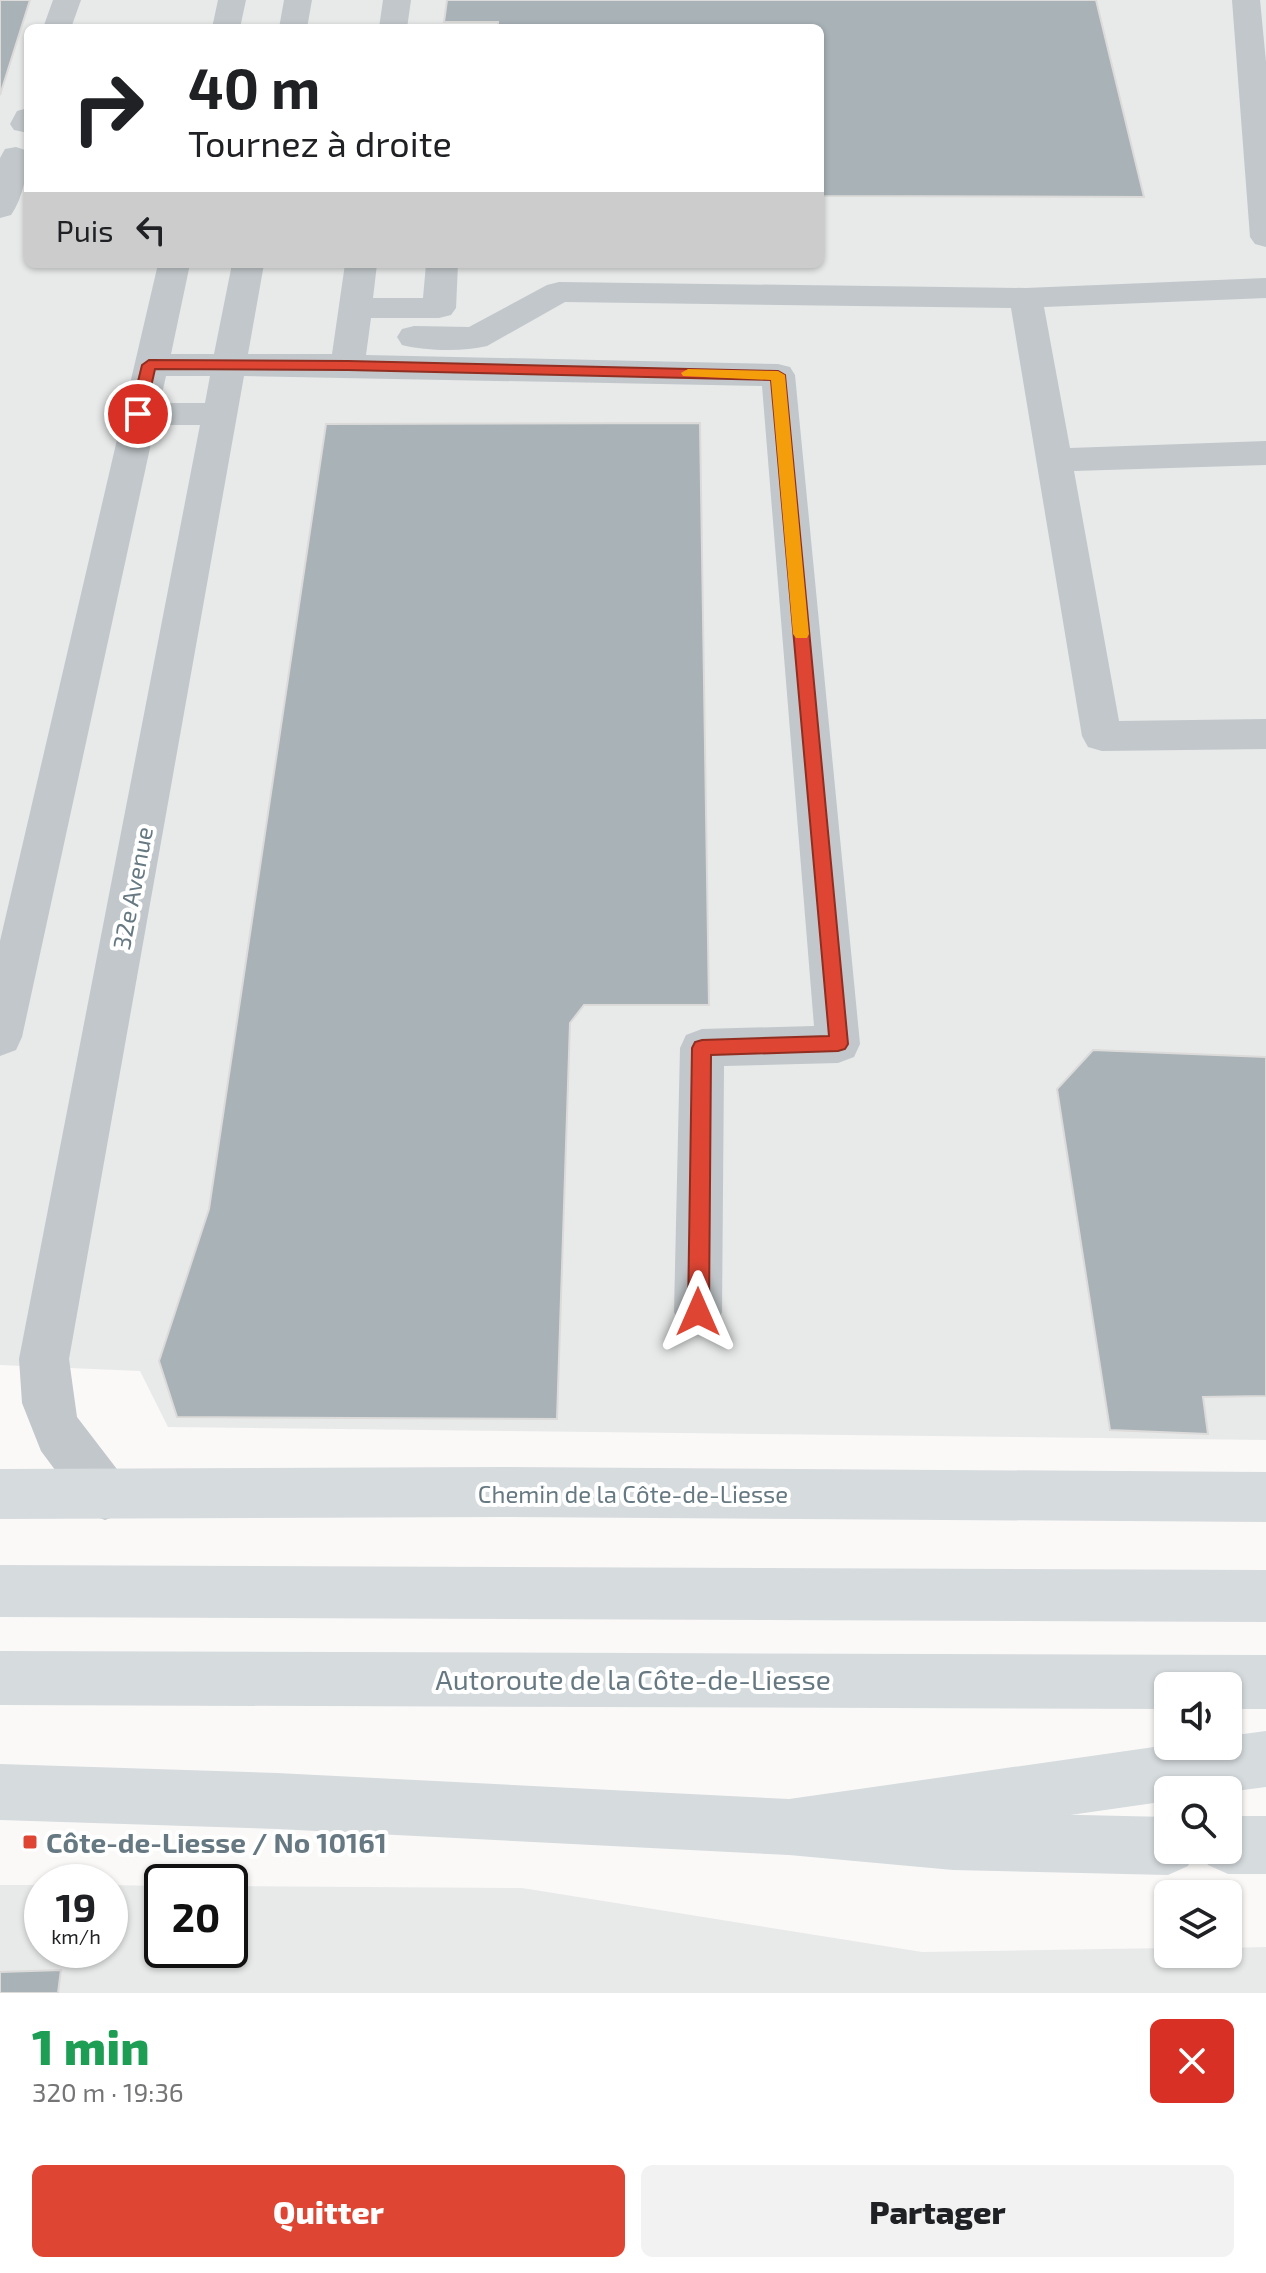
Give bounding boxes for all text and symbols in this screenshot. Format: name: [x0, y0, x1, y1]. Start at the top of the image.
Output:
text: 40 m: [188, 53, 320, 120]
icon: right: [56, 56, 160, 160]
text: Tournez à droite: [188, 121, 452, 164]
icon: left: [129, 208, 173, 252]
text: Puis: [56, 212, 113, 248]
pin: [104, 380, 172, 448]
icon: arrive: [116, 392, 160, 436]
street label: 32e Avenue: [106, 824, 158, 952]
position arrow: [656, 1270, 740, 1354]
street label: Chemin de la Côte-de-Liesse: [478, 1479, 788, 1508]
street label: Autoroute de la Côte-de-Liesse: [435, 1662, 831, 1696]
map controls: [1154, 1672, 1242, 1968]
button: sound: [1154, 1672, 1242, 1760]
button: search: [1154, 1776, 1242, 1864]
place label: Côte-de-Liesse / No 10161: [46, 1825, 387, 1859]
marker: Côte-de-Liesse / No 10161: [21, 1833, 39, 1851]
speed limit sign: 20: [144, 1864, 248, 1968]
button: layers: [1154, 1880, 1242, 1968]
text: 19: [56, 1882, 96, 1930]
text: km/h: [51, 1924, 101, 1948]
text: 1 min: [32, 2017, 150, 2075]
button: close: [1150, 2019, 1234, 2103]
text: 320 m · 19:36: [32, 2076, 184, 2107]
button: Quitter: [32, 2165, 625, 2257]
button: Partager: [641, 2165, 1234, 2257]

